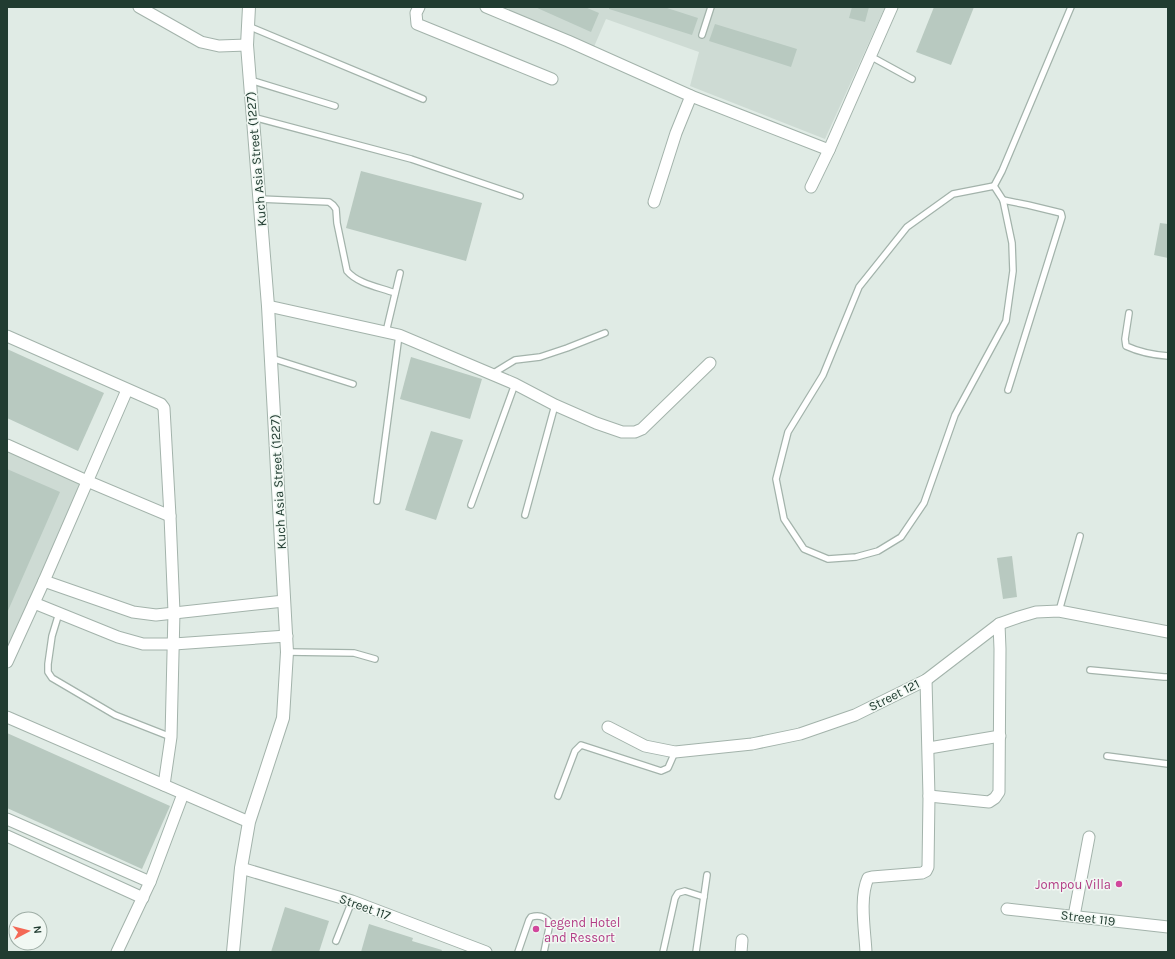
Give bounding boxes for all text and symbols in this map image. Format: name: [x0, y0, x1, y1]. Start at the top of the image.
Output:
street label: Kuch Asia Street (1227): [243, 91, 269, 227]
street label: Kuch Asia Street (1227): [267, 414, 289, 550]
street label: Street 121: [866, 676, 922, 714]
place label: Jompou Villa: [1035, 877, 1111, 892]
marker: Jompou Villa: [1114, 879, 1124, 889]
street label: Street 117: [337, 891, 393, 923]
street label: Street 119: [1060, 907, 1116, 929]
north arrow: [8, 911, 48, 951]
place label: Legend Hotel and Ressort: [544, 915, 620, 945]
marker: Legend Hotel and Ressort: [531, 924, 541, 934]
text: N: [30, 925, 44, 935]

